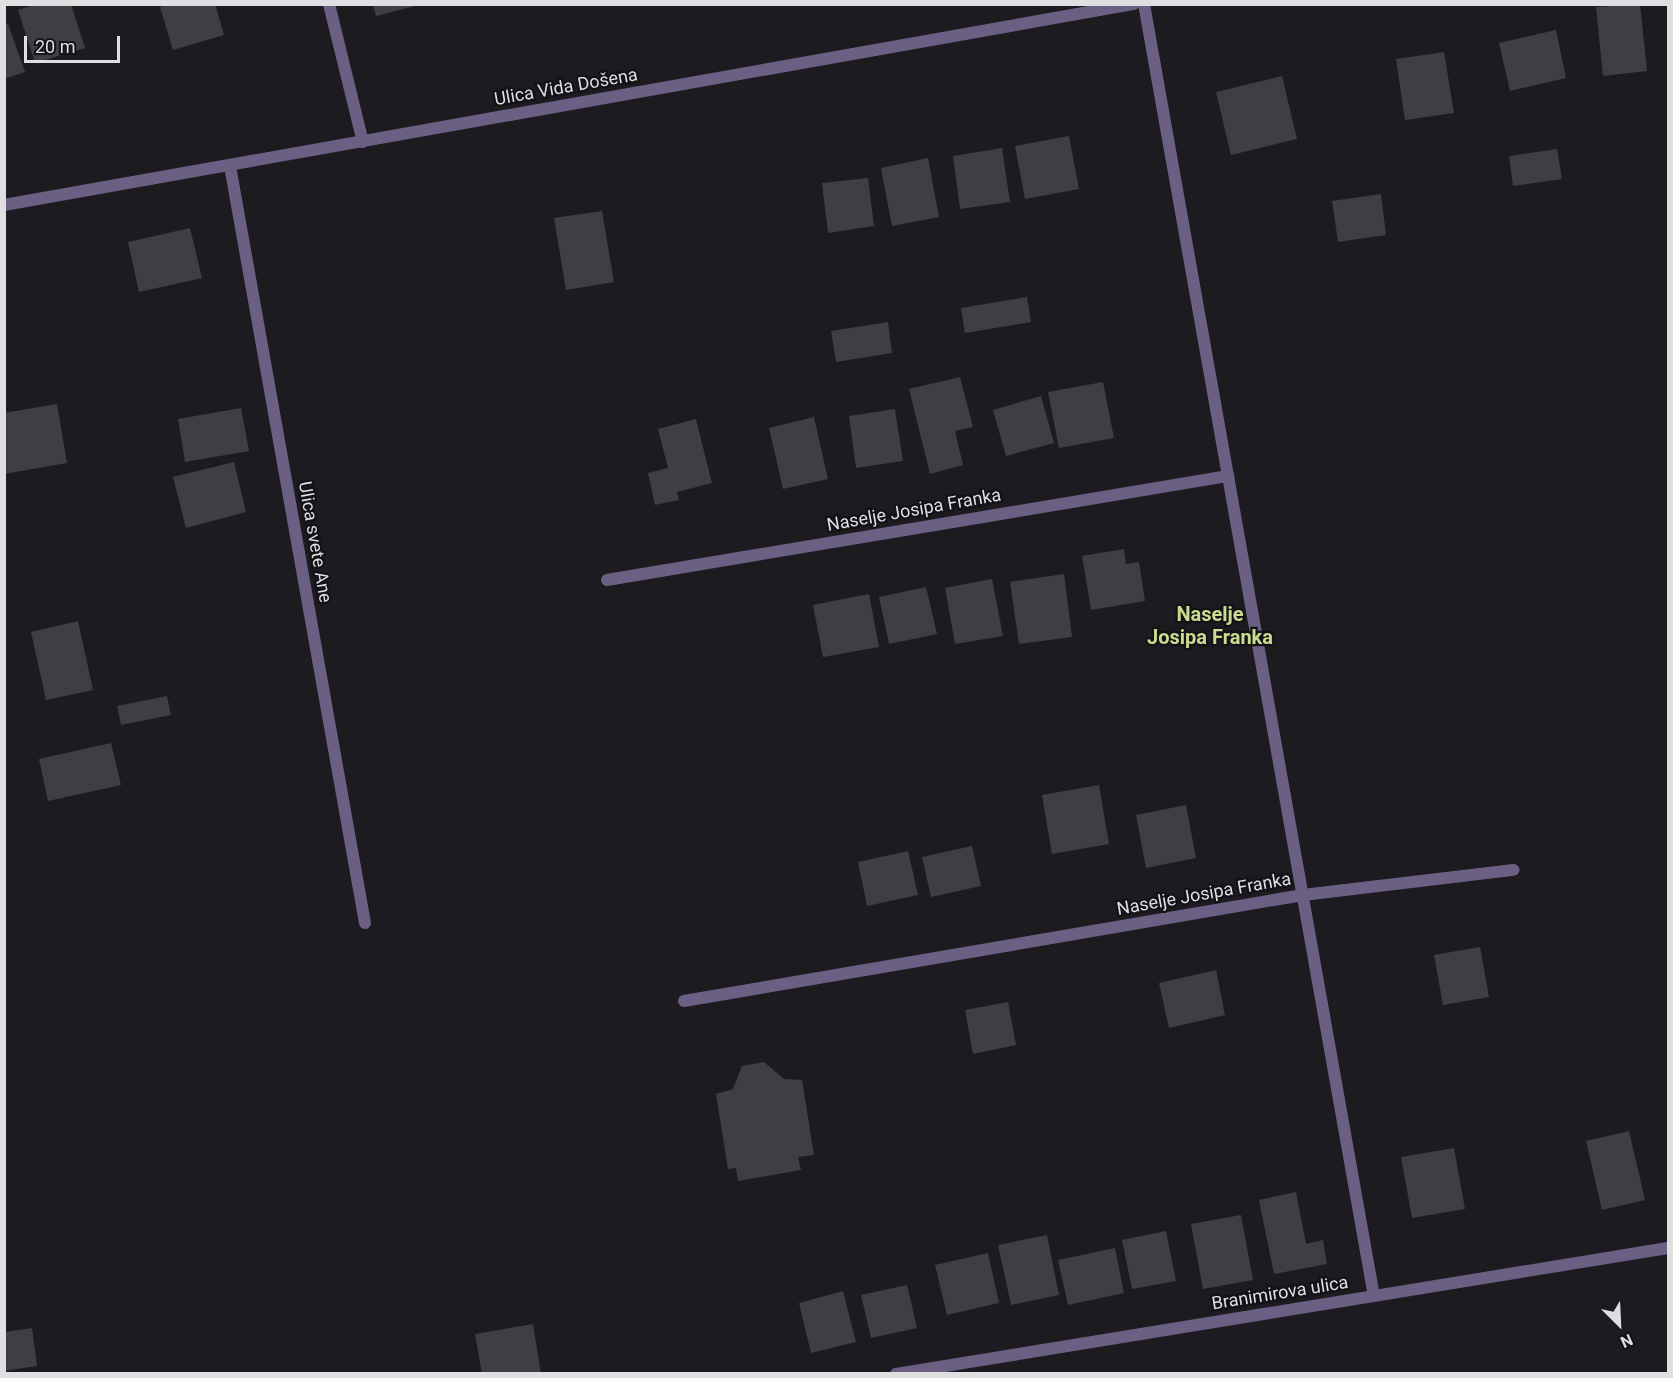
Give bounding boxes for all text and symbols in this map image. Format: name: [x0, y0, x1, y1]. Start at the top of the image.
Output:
scale bar: [27, 24, 123, 62]
text: 20 m: [35, 36, 75, 57]
street label: Ulica Vida Došena: [493, 64, 639, 110]
street label: Ulica svete Ane: [294, 480, 336, 604]
street label: Naselje Josipa Franka: [825, 484, 1003, 536]
district label: Naselje Josipa Franka: [1147, 603, 1273, 650]
street label: Naselje Josipa Franka: [1115, 868, 1293, 920]
street label: Branimirova ulica: [1210, 1272, 1350, 1314]
north arrow: [1589, 1294, 1649, 1354]
text: N: [1618, 1330, 1636, 1352]

